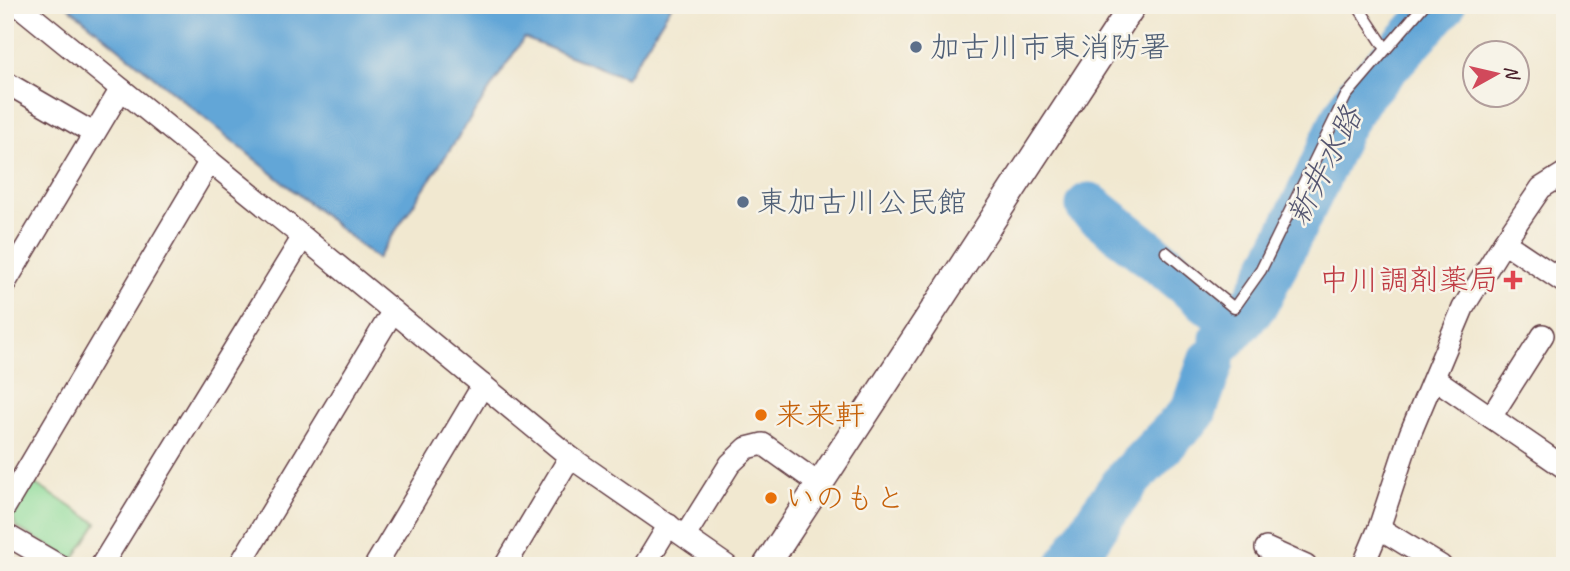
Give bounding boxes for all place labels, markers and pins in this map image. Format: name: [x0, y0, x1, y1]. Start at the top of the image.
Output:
place label: 加古川市東消防署: [930, 28, 1170, 66]
marker: 加古川市東消防署: [908, 39, 924, 55]
place label: 東加古川公民館: [757, 183, 967, 221]
marker: 東加古川公民館: [735, 194, 751, 210]
place label: 中川調剤薬局: [1319, 261, 1499, 299]
marker: 中川調剤薬局: [1505, 272, 1521, 288]
place label: 来来軒: [775, 396, 865, 434]
marker: 来来軒: [753, 407, 769, 423]
place label: いのもと: [785, 479, 905, 517]
marker: いのもと: [763, 490, 779, 506]

